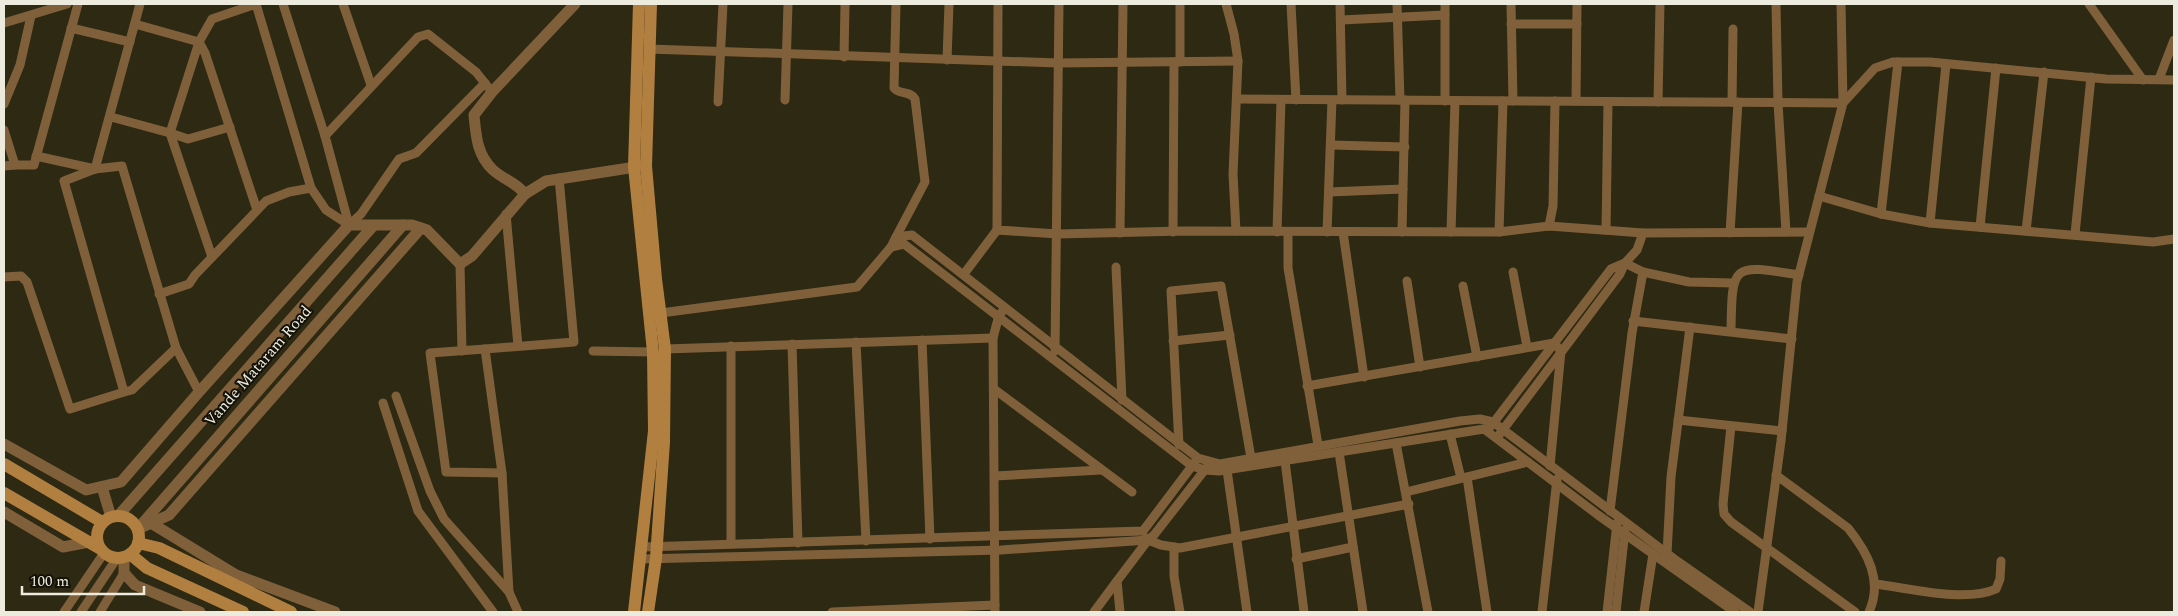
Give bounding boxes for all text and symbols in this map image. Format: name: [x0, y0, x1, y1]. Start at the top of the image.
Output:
street label: Vande Mataram Road: [199, 300, 318, 432]
scale bar: [22, 564, 145, 596]
text: 100 m: [30, 570, 69, 593]

